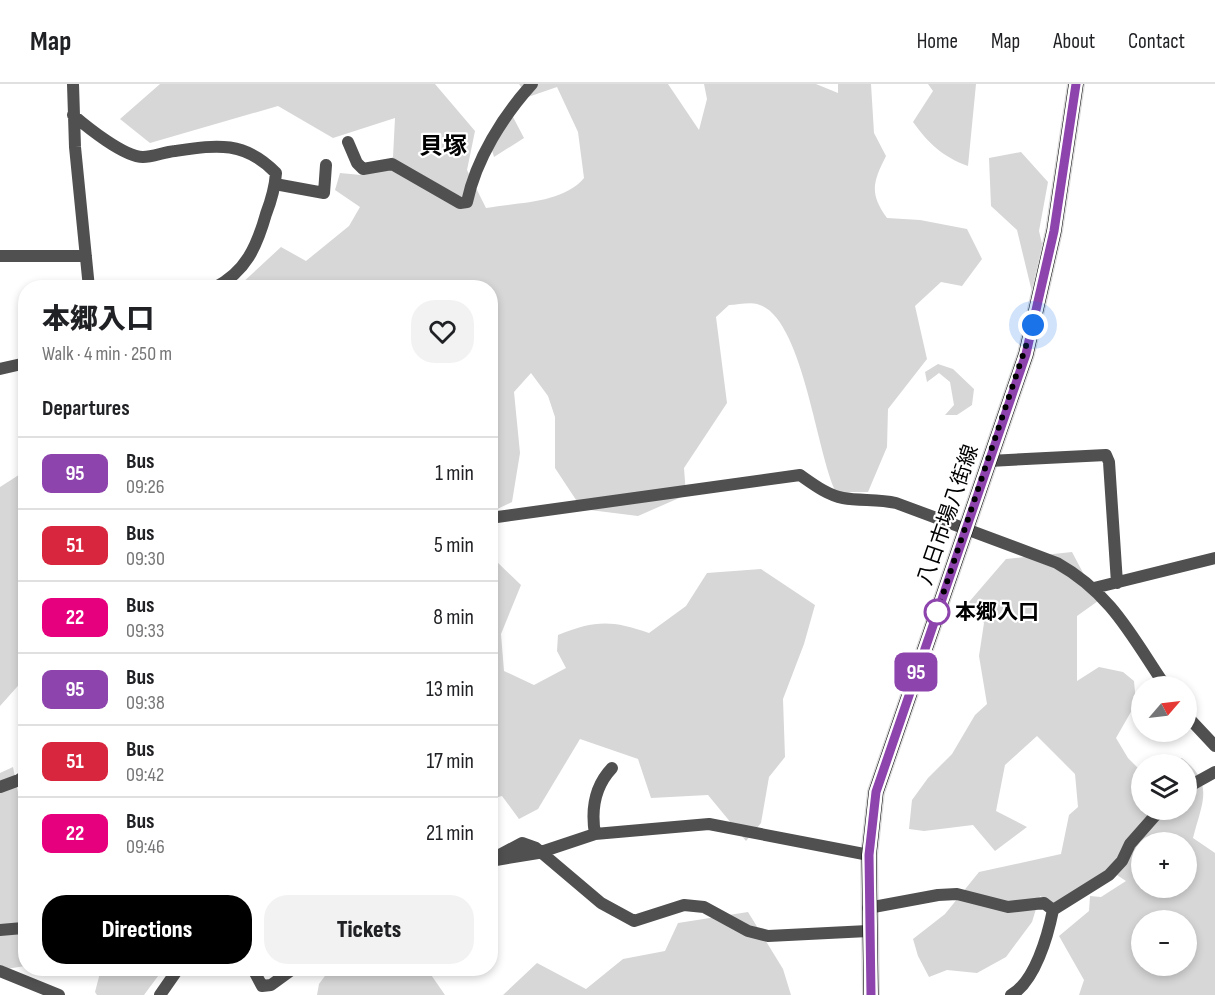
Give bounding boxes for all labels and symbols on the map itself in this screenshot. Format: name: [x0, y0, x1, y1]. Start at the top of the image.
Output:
district label: 貝塚: [419, 132, 467, 161]
your location: [1018, 310, 1048, 340]
street label: 八日市場八街線: [912, 441, 984, 589]
marker: 本郷入口: [924, 599, 950, 625]
place label: 本郷入口: [955, 600, 1039, 625]
line badge: 95: [889, 652, 943, 692]
north arrow: [1131, 676, 1197, 742]

